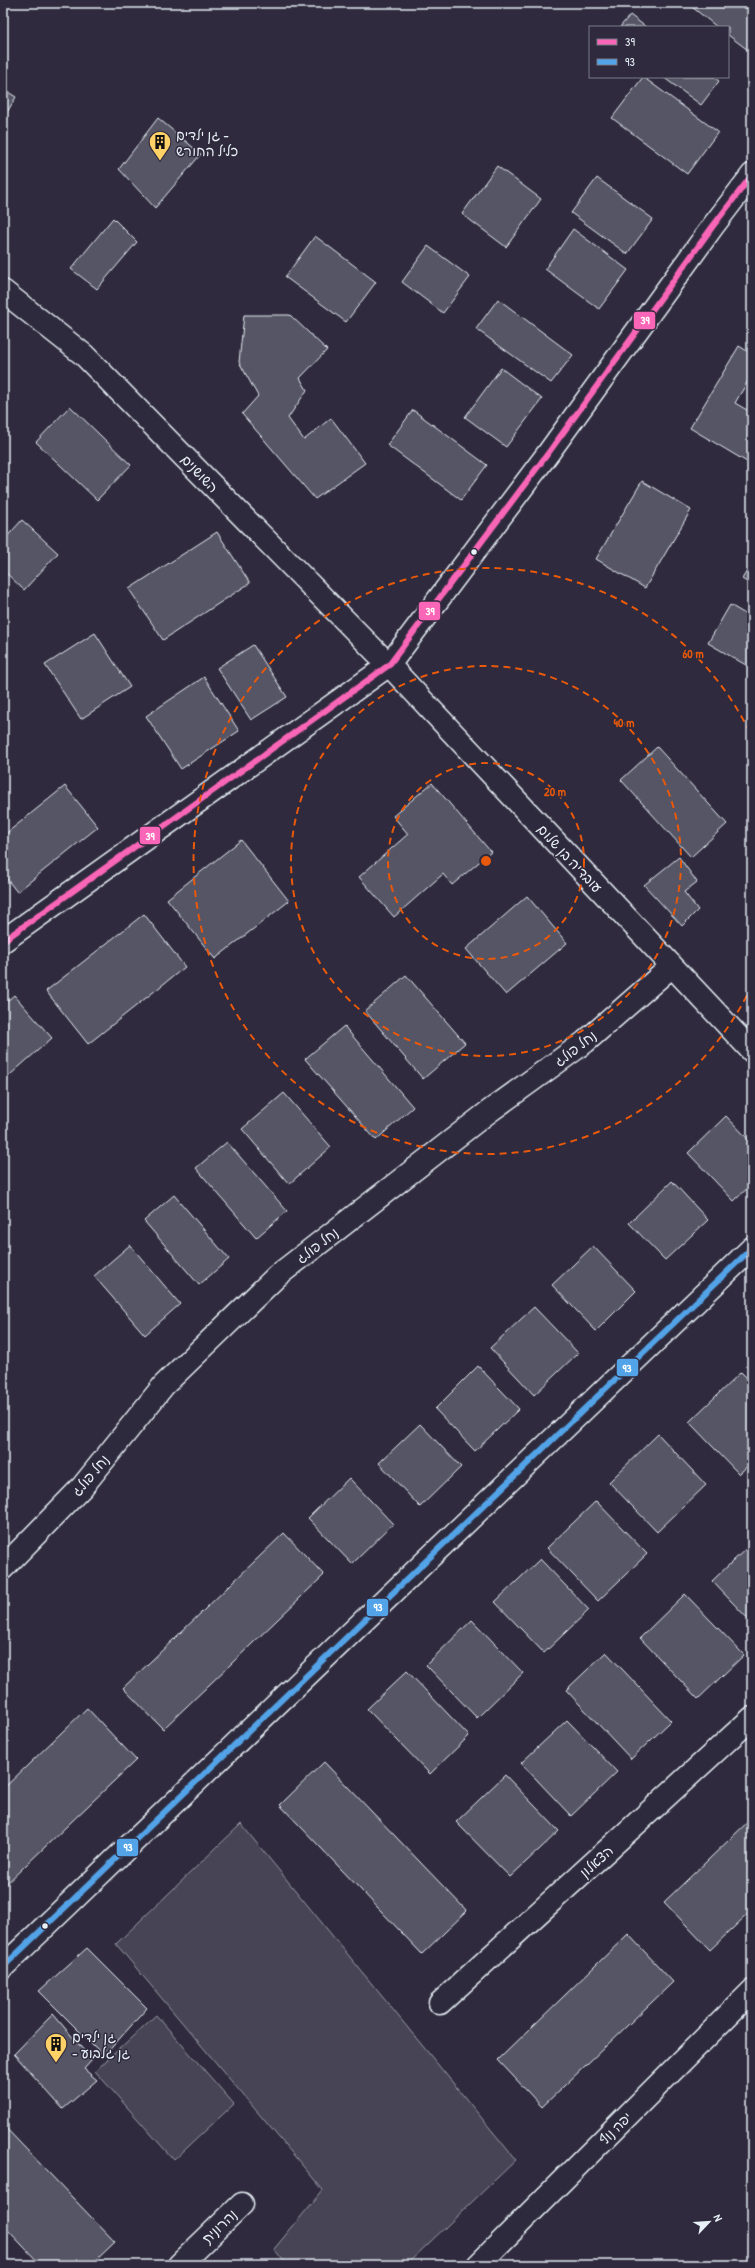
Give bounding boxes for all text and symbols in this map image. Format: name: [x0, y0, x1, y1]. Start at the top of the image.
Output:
legend: [589, 26, 729, 78]
text: 39: [625, 33, 635, 50]
text: 93: [625, 53, 635, 70]
place label: גן ילדים - כליל החורש: [176, 125, 238, 160]
building icon: גן ילדים - כליל החורש: [147, 129, 173, 162]
line badge: 39: [633, 311, 656, 330]
text: 39: [641, 313, 649, 327]
street label: השושנים: [177, 450, 223, 496]
unlabelled marker: [469, 547, 479, 557]
line badge: 39: [418, 601, 441, 621]
text: 39: [426, 604, 434, 618]
text: 60 m: [682, 645, 704, 662]
text: 40 m: [614, 714, 634, 731]
text: 20 m: [544, 783, 566, 800]
street label: עובדיה בן שלום: [533, 820, 607, 896]
line badge: 39: [139, 826, 161, 845]
text: 39: [146, 829, 154, 843]
centre of rings: [479, 854, 493, 868]
street label: נחל פולג: [550, 1026, 600, 1070]
street label: נחל פולג: [292, 1223, 342, 1267]
line badge: 93: [616, 1358, 639, 1377]
text: 93: [623, 1361, 632, 1375]
street label: נחל פולג: [67, 1450, 113, 1500]
line badge: 93: [366, 1598, 389, 1617]
text: 93: [374, 1600, 383, 1614]
line badge: 93: [116, 1838, 139, 1857]
text: 93: [124, 1840, 133, 1854]
street label: הצאלון: [575, 1841, 617, 1881]
unlabelled marker: [40, 1921, 50, 1931]
place label: גן ילדים - גן גלבוע: [72, 2027, 131, 2062]
building icon: גן ילדים - גן גלבוע: [43, 2031, 69, 2064]
street label: יפה נוף: [594, 2107, 636, 2149]
north arrow: [689, 2202, 729, 2242]
street label: נהרונית: [197, 2205, 241, 2247]
text: N: [710, 2212, 726, 2224]

